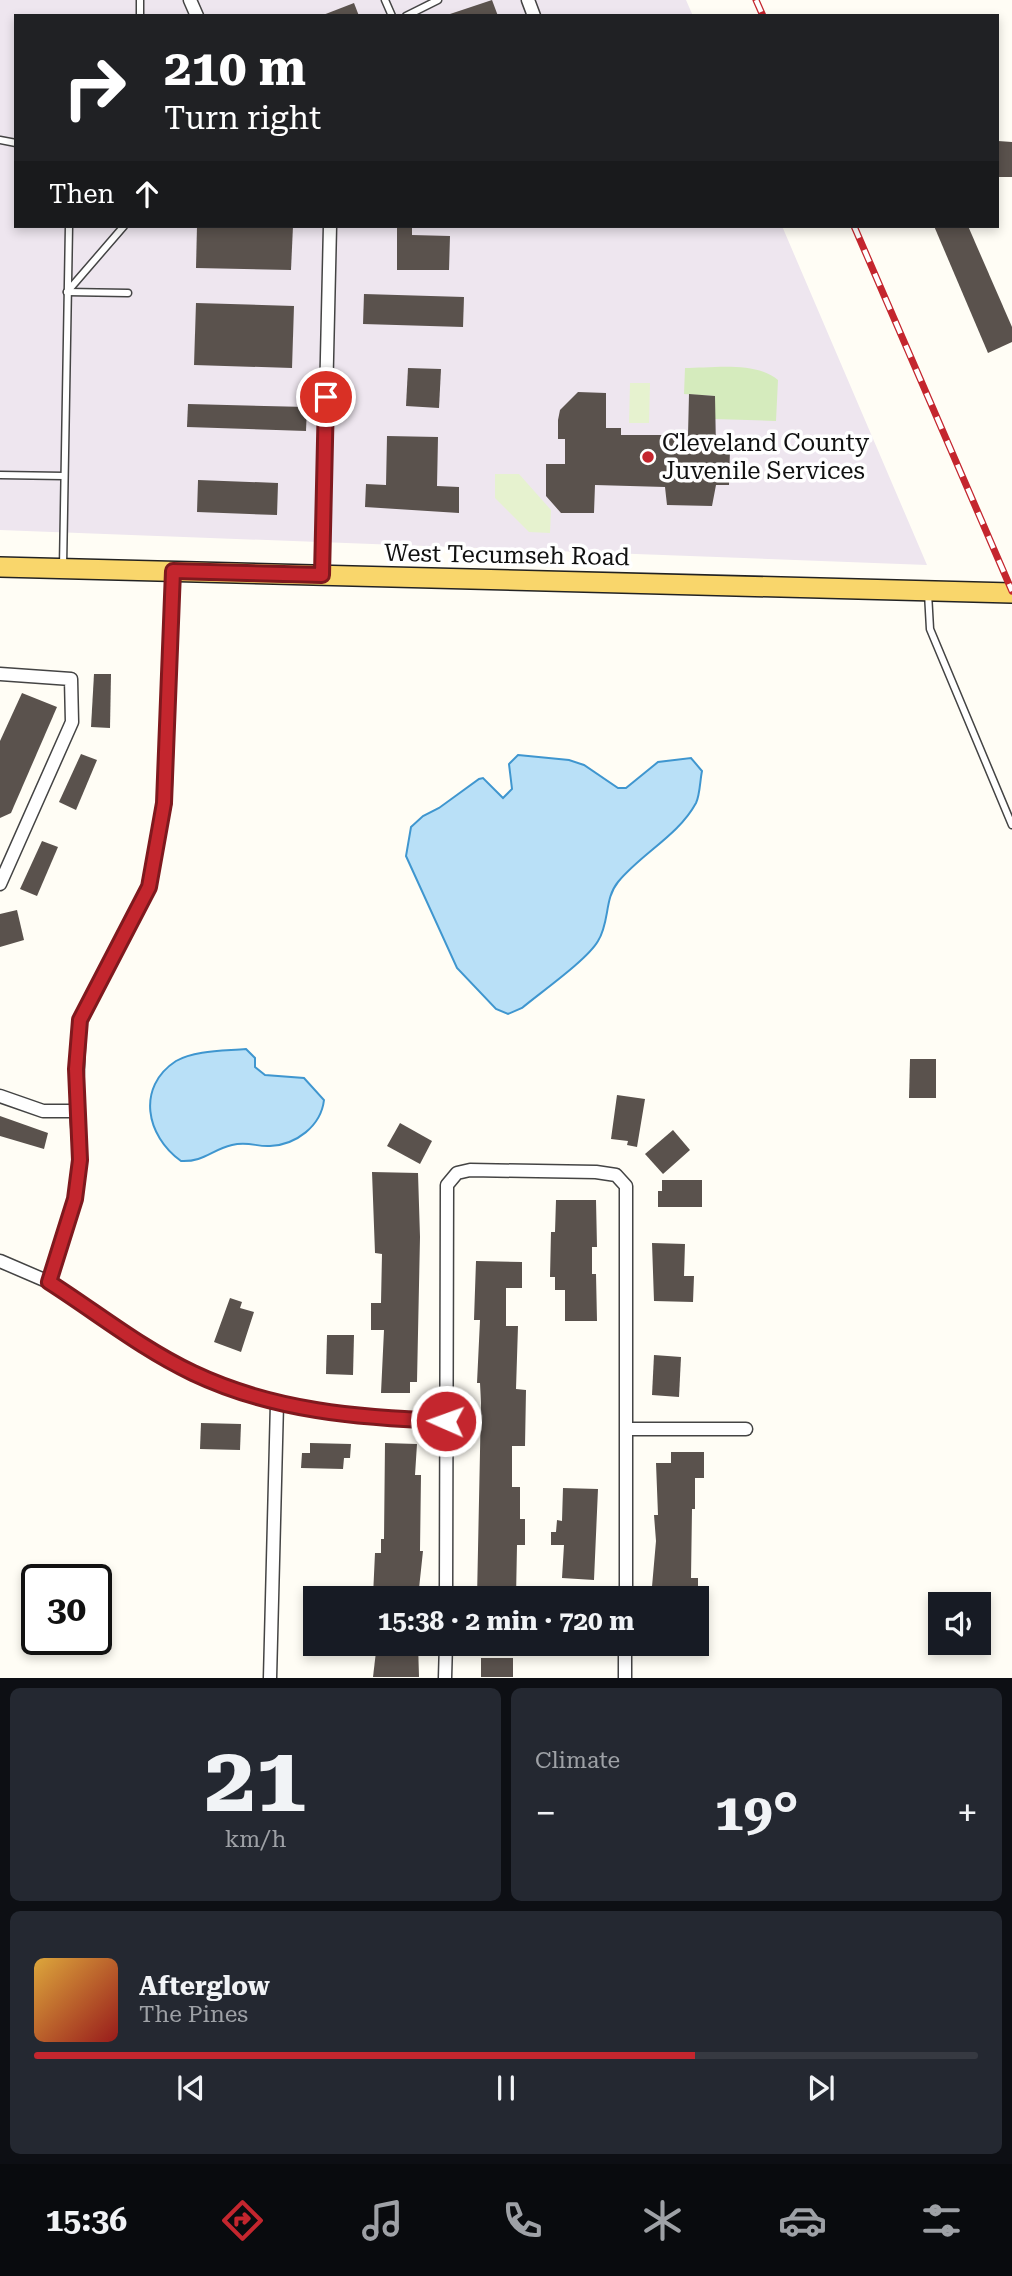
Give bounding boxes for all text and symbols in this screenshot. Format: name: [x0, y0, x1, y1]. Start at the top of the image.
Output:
text: 210 m: [164, 40, 306, 97]
icon: right: [49, 42, 140, 133]
text: Turn right: [164, 99, 321, 137]
icon: ahead: [128, 175, 166, 213]
text: Then: [49, 179, 114, 209]
pin: [296, 367, 356, 427]
icon: arrive: [307, 378, 345, 416]
place label: Cleveland County Juvenile Services: [662, 429, 870, 485]
marker: Cleveland County Juvenile Services: [640, 449, 656, 465]
street label: West Tecumseh Road: [384, 539, 630, 571]
position arrow: [409, 1384, 483, 1458]
speed limit sign: 30: [21, 1564, 112, 1655]
map controls: [928, 1592, 991, 1655]
button: sound: [928, 1592, 991, 1655]
text: 15:38 · 2 min · 720 m: [378, 1606, 634, 1636]
text: 21: [205, 1727, 306, 1833]
text: Climate: [535, 1747, 620, 1774]
text: 19°: [714, 1782, 799, 1843]
text: −: [535, 1791, 556, 1835]
text: +: [957, 1791, 978, 1835]
text: km/h: [225, 1826, 286, 1853]
text: Afterglow: [139, 1971, 270, 2001]
text: The Pines: [139, 2001, 248, 2028]
icon: previous: [172, 2069, 210, 2107]
icon: pause: [487, 2069, 525, 2107]
icon: next: [802, 2069, 840, 2107]
icon: directions: [218, 2196, 267, 2245]
icon: music: [358, 2196, 407, 2245]
icon: phone: [498, 2196, 547, 2245]
icon: climate: [638, 2196, 687, 2245]
icon: car: [778, 2196, 827, 2245]
icon: filters: [917, 2196, 966, 2245]
text: 15:36: [45, 2201, 127, 2239]

